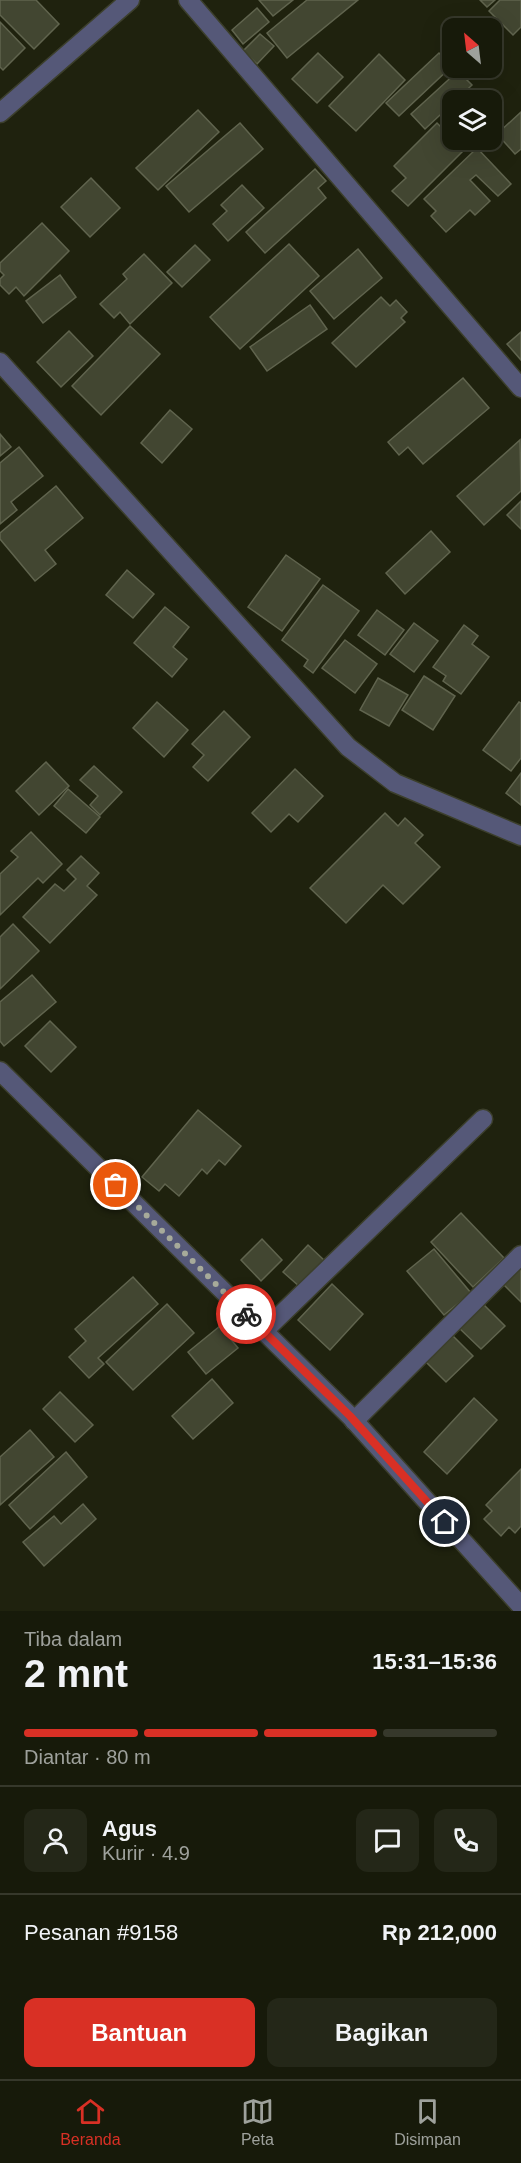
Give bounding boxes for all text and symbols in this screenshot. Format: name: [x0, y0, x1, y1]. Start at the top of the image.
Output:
north arrow: [442, 18, 502, 78]
map controls: [442, 18, 502, 150]
button: layers: [442, 90, 502, 150]
pin: [90, 1159, 141, 1210]
icon: bag: [99, 1168, 132, 1201]
courier: [216, 1284, 276, 1344]
icon: bike: [230, 1298, 263, 1331]
pin: [419, 1496, 470, 1547]
icon: home: [428, 1505, 461, 1538]
text: Tiba dalam: [24, 1628, 122, 1650]
text: 15:31–15:36: [372, 1649, 497, 1674]
text: 2 mnt: [24, 1652, 128, 1695]
text: Diantar · 80 m: [24, 1746, 151, 1768]
button: person: [24, 1809, 87, 1872]
button: chat: [356, 1809, 419, 1872]
button: phone: [434, 1809, 497, 1872]
text: Agus: [102, 1816, 157, 1841]
text: Kurir · 4.9: [102, 1842, 190, 1864]
text: Pesanan #9158: [24, 1920, 178, 1945]
text: Rp 212,000: [382, 1920, 497, 1945]
button: Bantuan: [24, 1998, 255, 2067]
button: Bagikan: [267, 1998, 497, 2067]
tab: Beranda: [60, 2095, 121, 2149]
tab: Peta: [241, 2095, 274, 2149]
tab: Disimpan: [394, 2095, 461, 2149]

